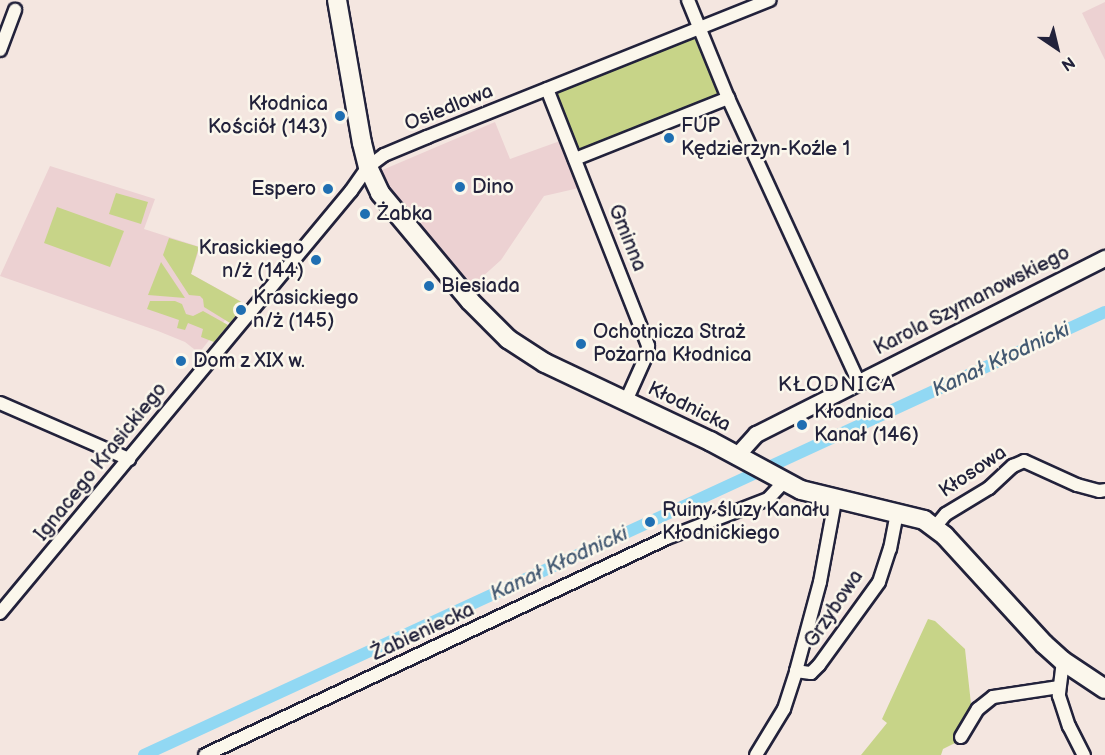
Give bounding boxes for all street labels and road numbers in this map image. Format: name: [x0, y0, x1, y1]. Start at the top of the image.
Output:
street label: Osiedlowa: [401, 79, 497, 137]
street label: Gminna: [603, 201, 651, 275]
street label: Karola Szymanowskiego: [870, 241, 1074, 361]
street label: Kłodnicka: [644, 377, 734, 437]
street label: Ignacego Krasickiego: [30, 378, 172, 546]
street label: Kłosowa: [935, 441, 1011, 503]
street label: Grzybowa: [799, 566, 869, 652]
street label: Żabieniecka: [368, 598, 478, 666]

